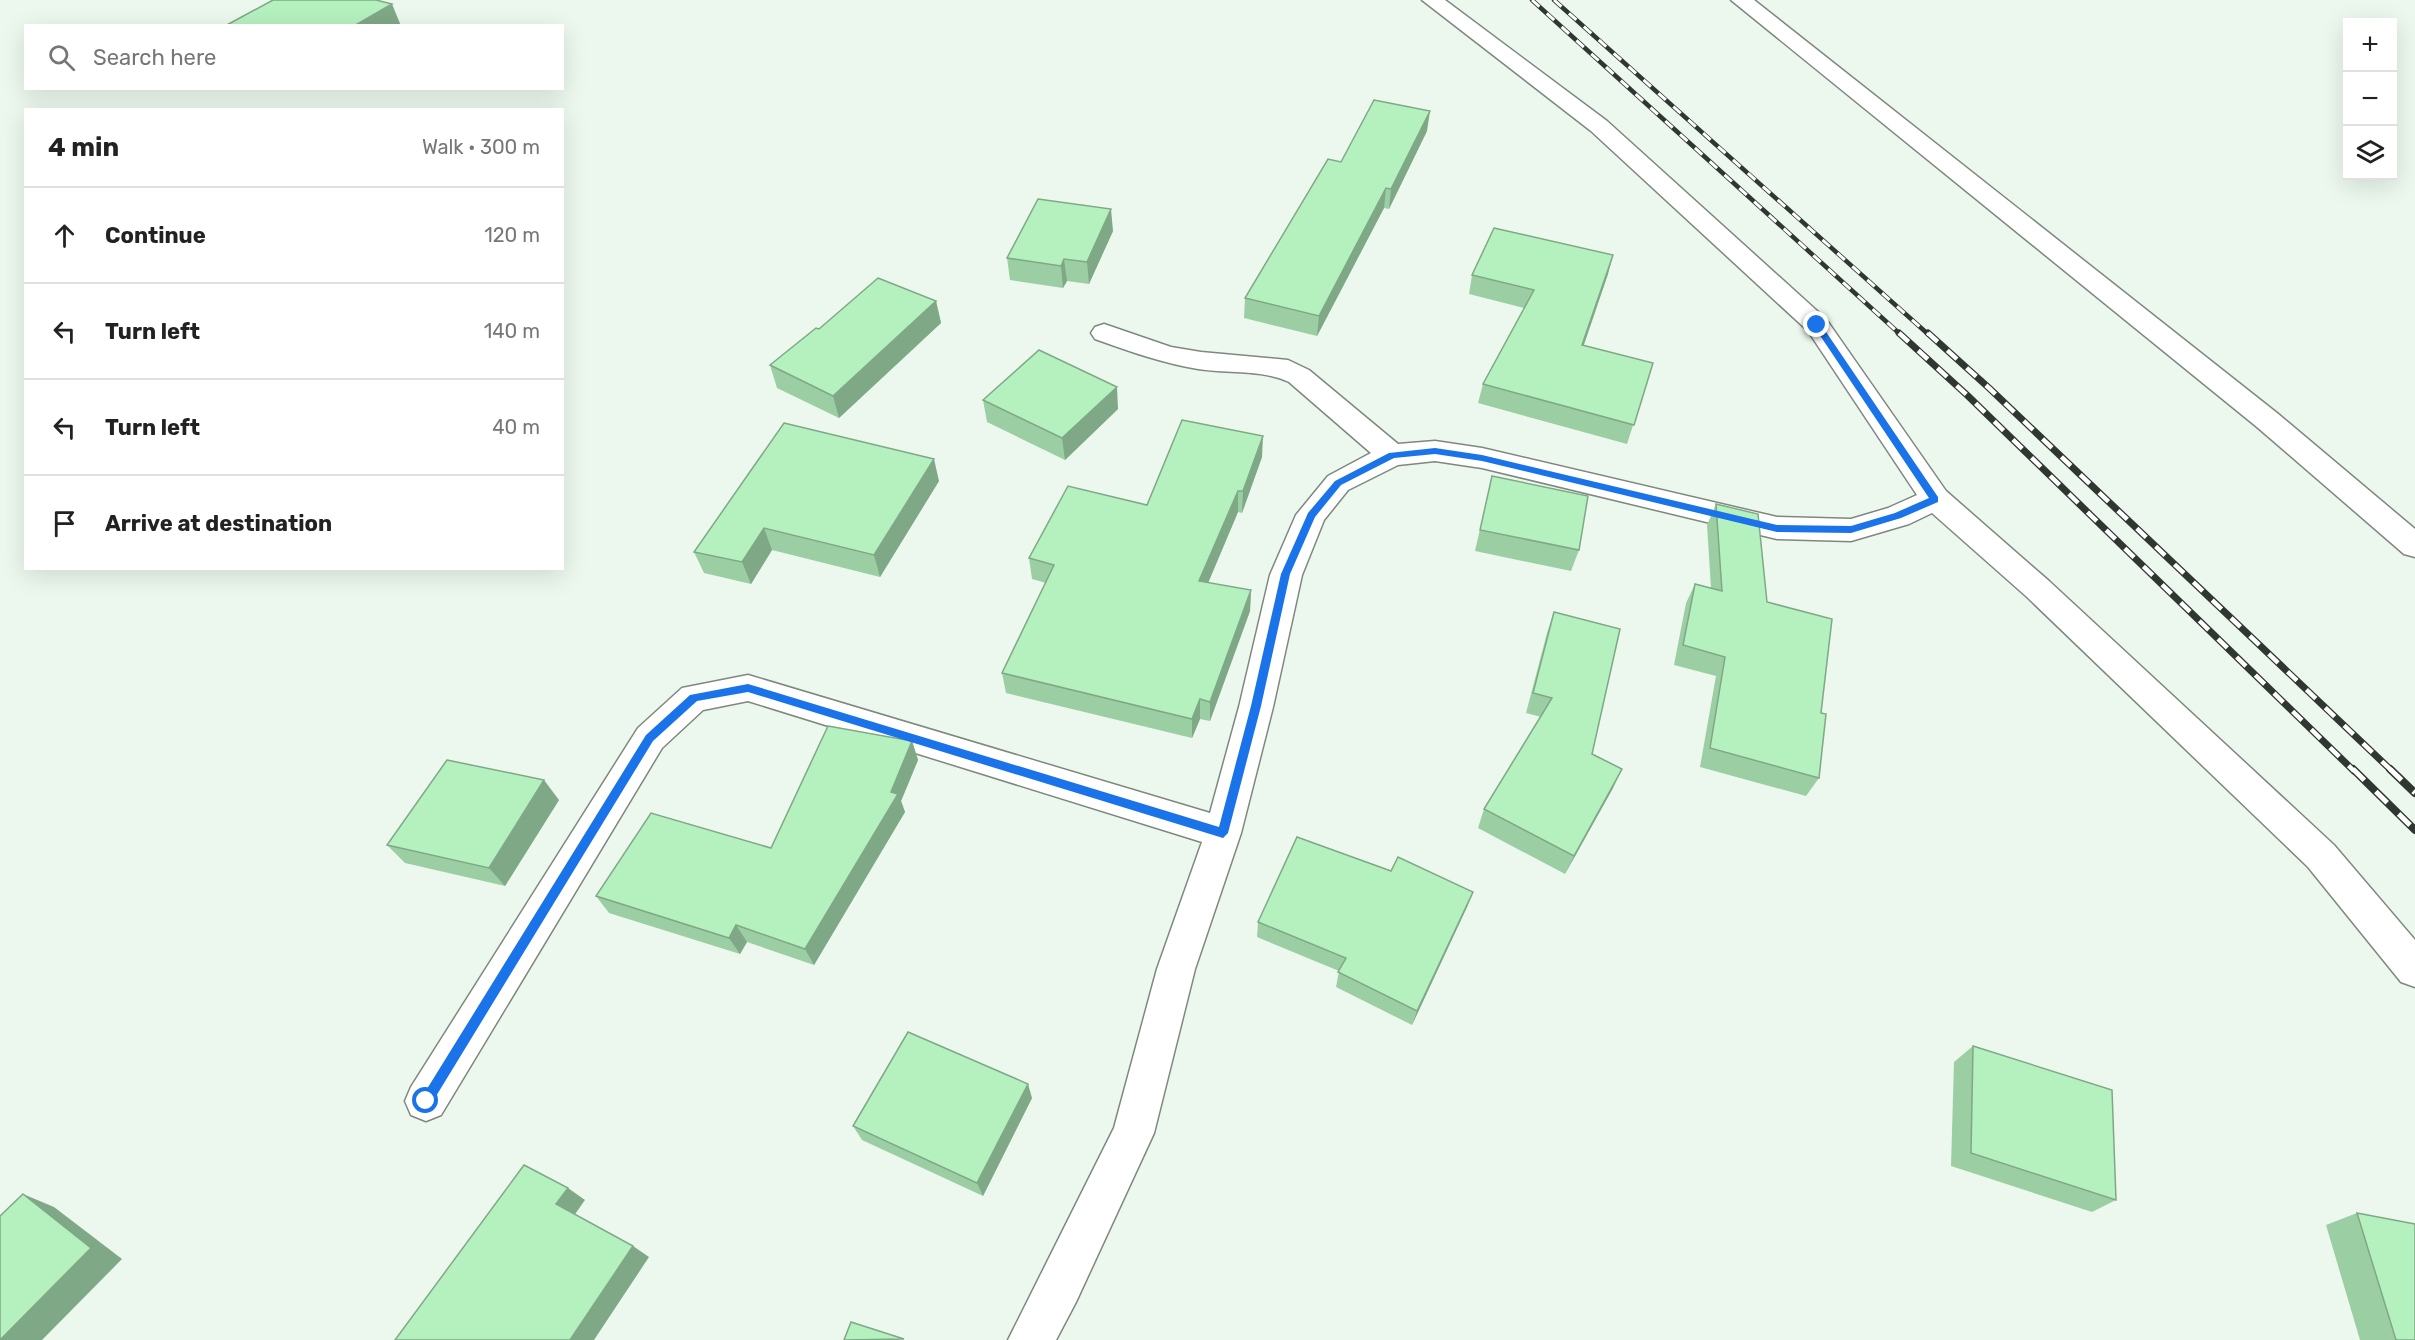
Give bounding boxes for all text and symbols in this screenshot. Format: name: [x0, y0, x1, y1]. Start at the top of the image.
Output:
map controls: [2343, 18, 2397, 180]
button: +: [2343, 18, 2397, 72]
search box: [24, 24, 564, 90]
icon: search: [45, 41, 78, 74]
text: Search here: [93, 44, 216, 71]
button: −: [2343, 72, 2397, 126]
button: layers: [2343, 126, 2397, 180]
text: 4 min: [48, 132, 119, 163]
text: Walk · 300 m: [422, 135, 540, 159]
icon: ahead: [48, 219, 81, 252]
text: Continue: [105, 222, 206, 249]
text: 120 m: [484, 223, 540, 247]
route end: [1803, 311, 1829, 337]
icon: left: [48, 315, 81, 348]
text: Turn left: [105, 318, 200, 345]
text: 140 m: [484, 319, 540, 343]
icon: left: [48, 411, 81, 444]
text: Turn left: [105, 414, 200, 441]
text: 40 m: [492, 415, 540, 439]
icon: arrive: [48, 507, 81, 540]
text: Arrive at destination: [105, 510, 332, 537]
route start: [412, 1087, 438, 1113]

